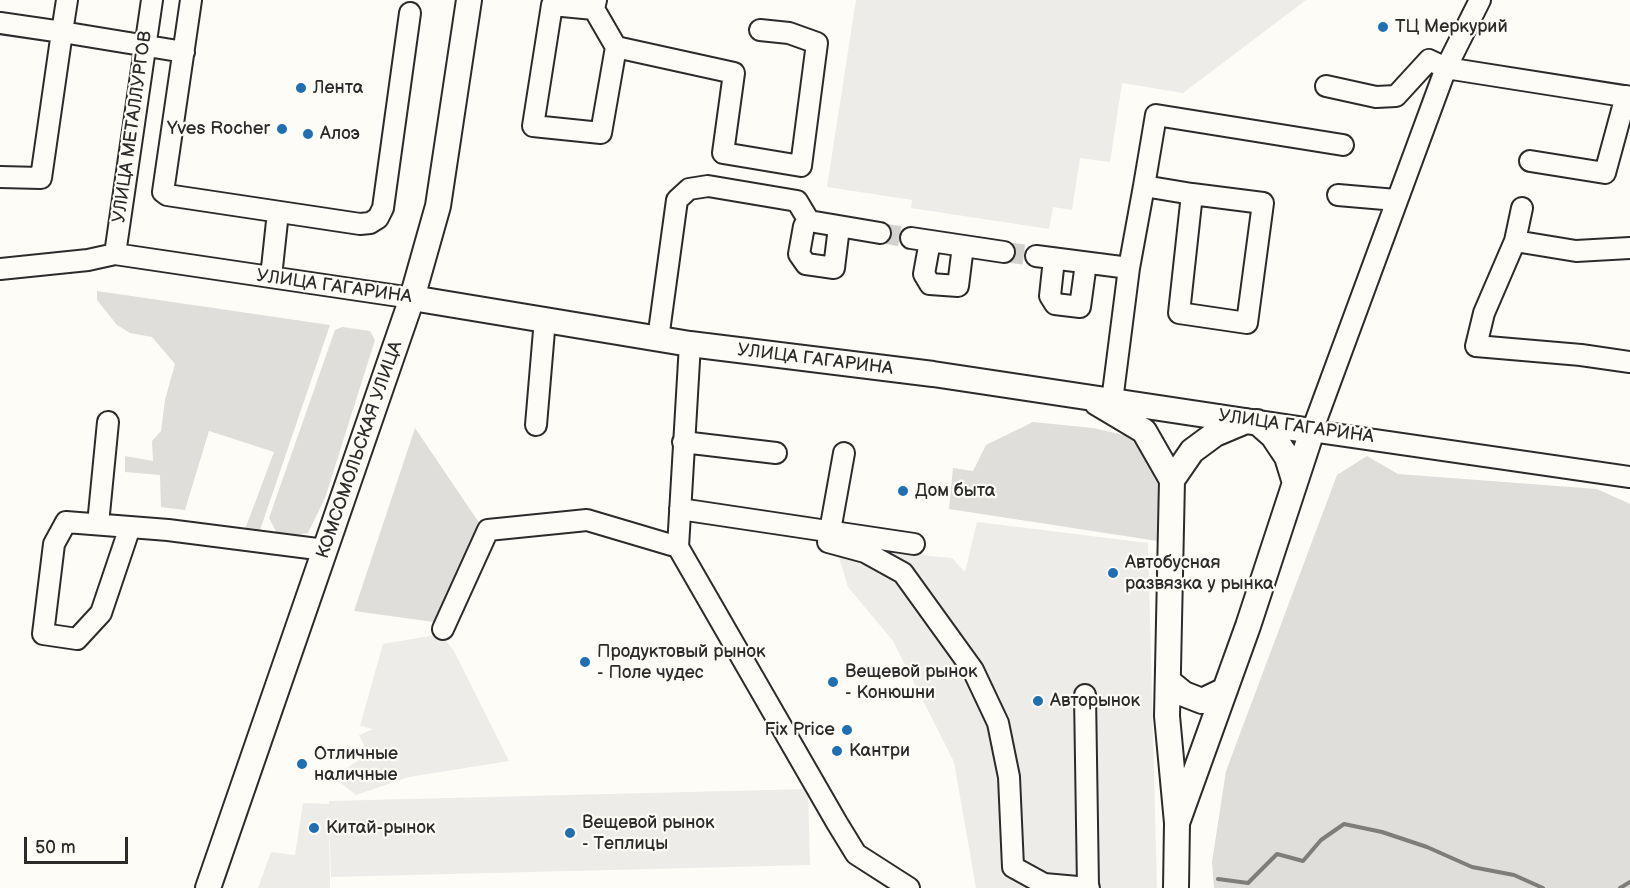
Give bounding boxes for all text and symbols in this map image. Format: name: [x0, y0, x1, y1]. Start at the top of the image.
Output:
place label: ТЦ Меркурий: [1395, 16, 1508, 38]
marker: ТЦ Меркурий: [1376, 20, 1390, 34]
street label: УЛИЦА МЕТАЛЛУРГОВ: [109, 30, 157, 224]
place label: Лента: [313, 77, 363, 99]
marker: Лента: [294, 81, 308, 95]
place label: Yves Rocher: [167, 118, 270, 140]
marker: Yves Rocher: [275, 122, 289, 136]
place label: Алоэ: [320, 123, 360, 145]
marker: Алоэ: [301, 127, 315, 141]
street label: УЛИЦА ГАГАРИНА: [255, 265, 413, 309]
street label: КОМСОМОЛЬСКАЯ УЛИЦА: [313, 338, 407, 562]
street label: УЛИЦА ГАГАРИНА: [736, 340, 894, 380]
street label: УЛИЦА ГАГАРИНА: [1217, 405, 1375, 449]
place label: Дом быта: [915, 480, 995, 502]
marker: Дом быта: [896, 484, 910, 498]
place label: Автобусная развязка у рынка: [1125, 552, 1274, 594]
marker: Автобусная развязка у рынка: [1106, 566, 1120, 580]
place label: Продуктовый рынок - Поле чудес: [597, 641, 765, 684]
marker: Продуктовый рынок - Поле чудес: [578, 655, 592, 669]
place label: Вещевой рынок - Конюшни: [845, 661, 977, 704]
marker: Вещевой рынок - Конюшни: [826, 675, 840, 689]
place label: Авторынок: [1050, 690, 1140, 712]
marker: Авторынок: [1031, 694, 1045, 708]
place label: Fix Price: [764, 719, 835, 741]
marker: Fix Price: [840, 723, 854, 737]
place label: Кантри: [849, 740, 910, 762]
place label: Отличные наличные: [314, 743, 398, 786]
marker: Кантри: [830, 744, 844, 758]
marker: Отличные наличные: [295, 757, 309, 771]
place label: Вещевой рынок - Теплицы: [582, 812, 714, 854]
place label: Китай-рынок: [326, 817, 435, 839]
marker: Китай-рынок: [307, 821, 321, 835]
scale bar: [27, 825, 130, 863]
marker: Вещевой рынок - Теплицы: [563, 826, 577, 840]
text: 50 m: [35, 837, 76, 858]

